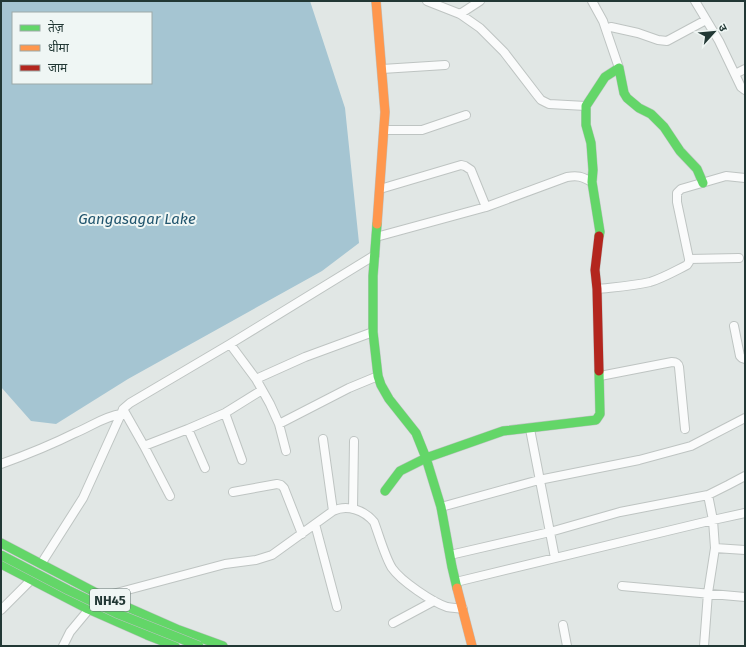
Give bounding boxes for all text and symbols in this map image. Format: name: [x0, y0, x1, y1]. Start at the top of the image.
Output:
legend: [12, 12, 152, 84]
north arrow: [694, 12, 734, 52]
text: तेज़: [48, 20, 65, 35]
text: उ: [715, 22, 730, 34]
text: धीमा: [48, 40, 70, 55]
text: जाम: [48, 61, 68, 75]
water label: Gangasagar Lake: [78, 210, 196, 228]
road number: NH45: [90, 589, 130, 611]

